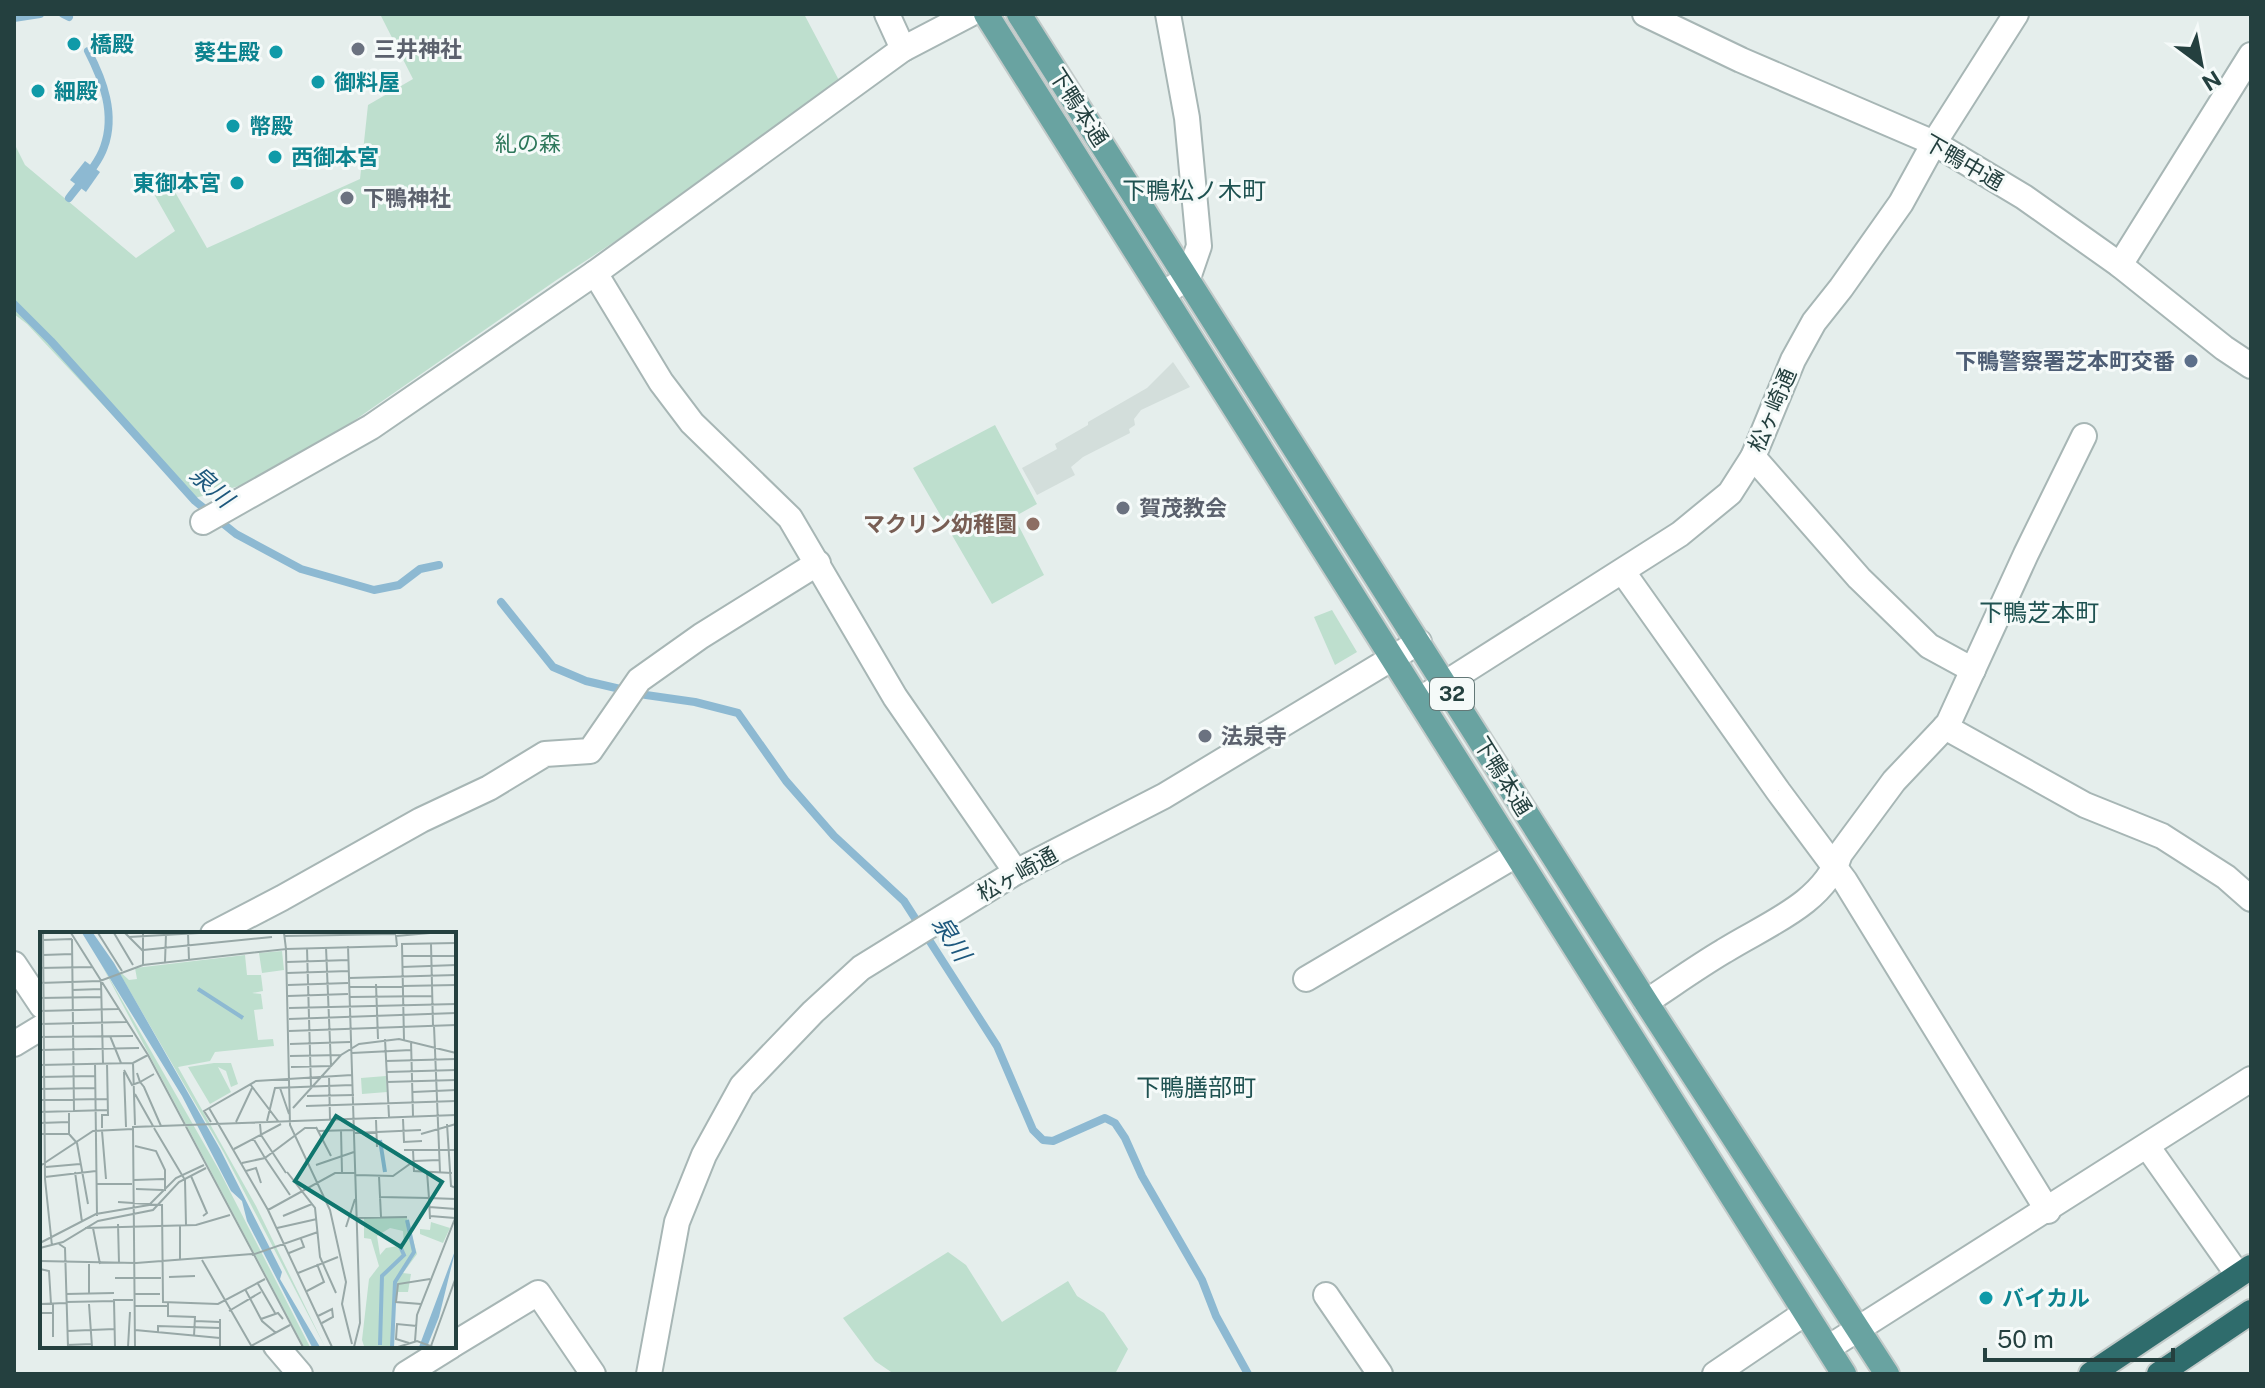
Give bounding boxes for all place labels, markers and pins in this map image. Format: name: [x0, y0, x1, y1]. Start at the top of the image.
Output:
place label: 橋殿: [90, 31, 134, 57]
marker: 橋殿: [65, 35, 83, 53]
place label: 三井神社: [374, 36, 462, 62]
place label: 葵生殿: [194, 39, 260, 65]
marker: 三井神社: [349, 40, 367, 58]
marker: 葵生殿: [267, 43, 285, 61]
place label: 御料屋: [334, 69, 400, 95]
marker: 御料屋: [309, 73, 327, 91]
place label: 細殿: [54, 78, 98, 104]
marker: 細殿: [29, 82, 47, 100]
place label: 幣殿: [249, 113, 293, 139]
marker: 幣殿: [224, 117, 242, 135]
place label: 西御本宮: [291, 144, 379, 170]
marker: 西御本宮: [266, 148, 284, 166]
place label: 東御本宮: [133, 170, 221, 196]
marker: 東御本宮: [228, 174, 246, 192]
place label: 下鴨神社: [363, 185, 451, 211]
marker: 下鴨神社: [338, 189, 356, 207]
place label: 下鴨警察署芝本町交番: [1955, 348, 2175, 374]
marker: 下鴨警察署芝本町交番: [2182, 352, 2200, 370]
place label: 賀茂教会: [1139, 495, 1227, 521]
marker: 賀茂教会: [1114, 499, 1132, 517]
place label: マクリン幼稚園: [863, 511, 1017, 537]
marker: マクリン幼稚園: [1024, 515, 1042, 533]
place label: 法泉寺: [1221, 723, 1287, 749]
marker: 法泉寺: [1196, 727, 1214, 745]
place label: バイカル: [2002, 1285, 2090, 1311]
marker: バイカル: [1977, 1289, 1995, 1307]

